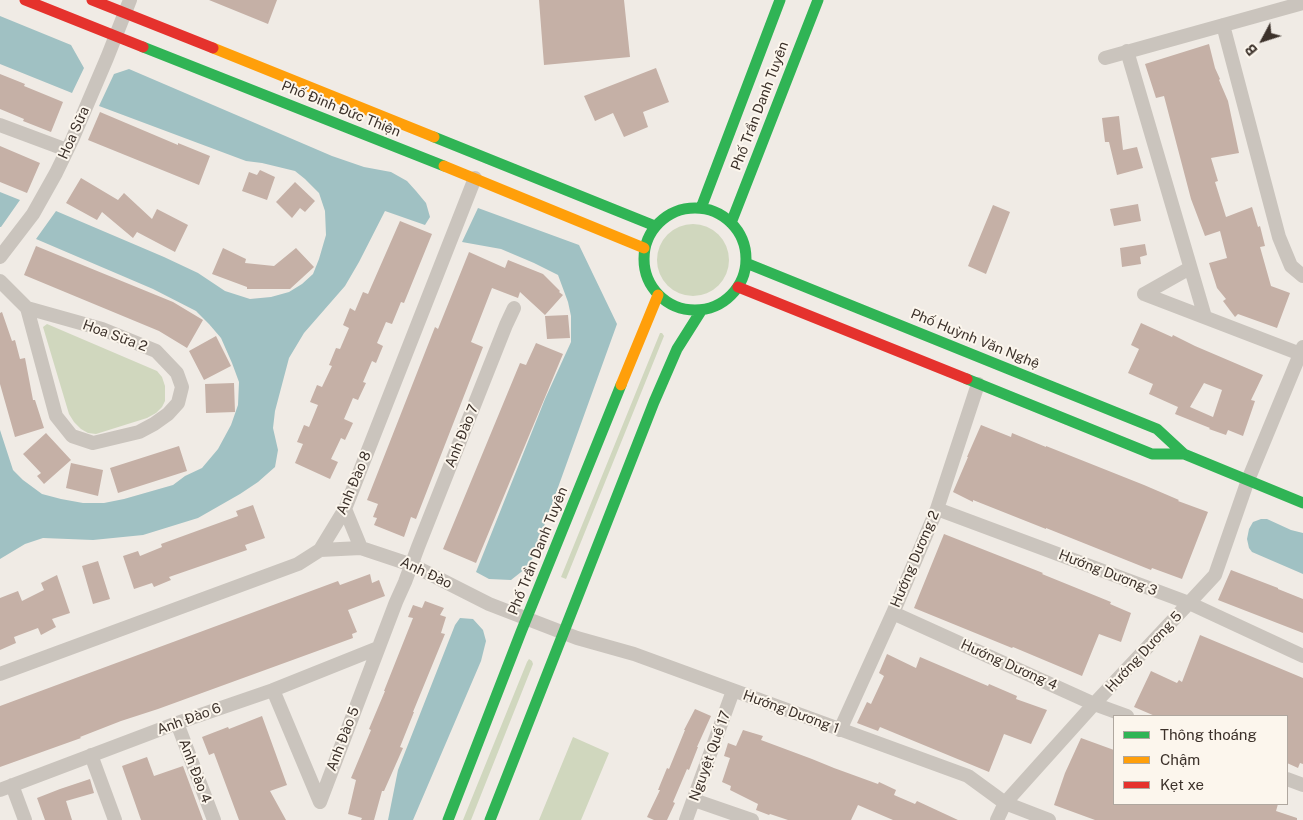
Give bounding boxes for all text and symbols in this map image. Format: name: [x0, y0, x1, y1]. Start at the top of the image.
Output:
north arrow: [1238, 15, 1288, 65]
street label: Phố Trần Danh Tuyên: [728, 39, 792, 173]
text: B: [1242, 41, 1261, 58]
street label: Phố Đinh Đức Thiện: [279, 77, 403, 141]
street label: Hoa Sữa: [55, 104, 93, 162]
street label: Phố Huỳnh Văn Nghệ: [908, 305, 1042, 373]
street label: Hoa Sữa 2: [80, 317, 150, 355]
street label: Anh Đào 7: [442, 402, 482, 470]
street label: Anh Đào 8: [333, 449, 375, 517]
street label: Phố Trần Danh Tuyên: [505, 485, 571, 617]
street label: Hướng Dương 2: [887, 508, 943, 610]
street label: Hướng Dương 3: [1056, 546, 1160, 600]
street label: Anh Đào: [398, 554, 454, 592]
street label: Hướng Dương 5: [1102, 608, 1186, 696]
street label: Hướng Dương 4: [958, 636, 1060, 694]
street label: Hướng Dương 1: [741, 687, 841, 737]
street label: Anh Đào 6: [155, 700, 223, 738]
street label: Anh Đào 5: [323, 705, 363, 773]
street label: Nguyệt Quế 17: [686, 709, 734, 803]
legend: [1113, 715, 1288, 805]
text: Thông thoáng: [1160, 726, 1257, 743]
street label: Anh Đào 4: [175, 737, 215, 805]
text: Chậm: [1160, 751, 1200, 768]
text: Kẹt xe: [1160, 776, 1204, 793]

